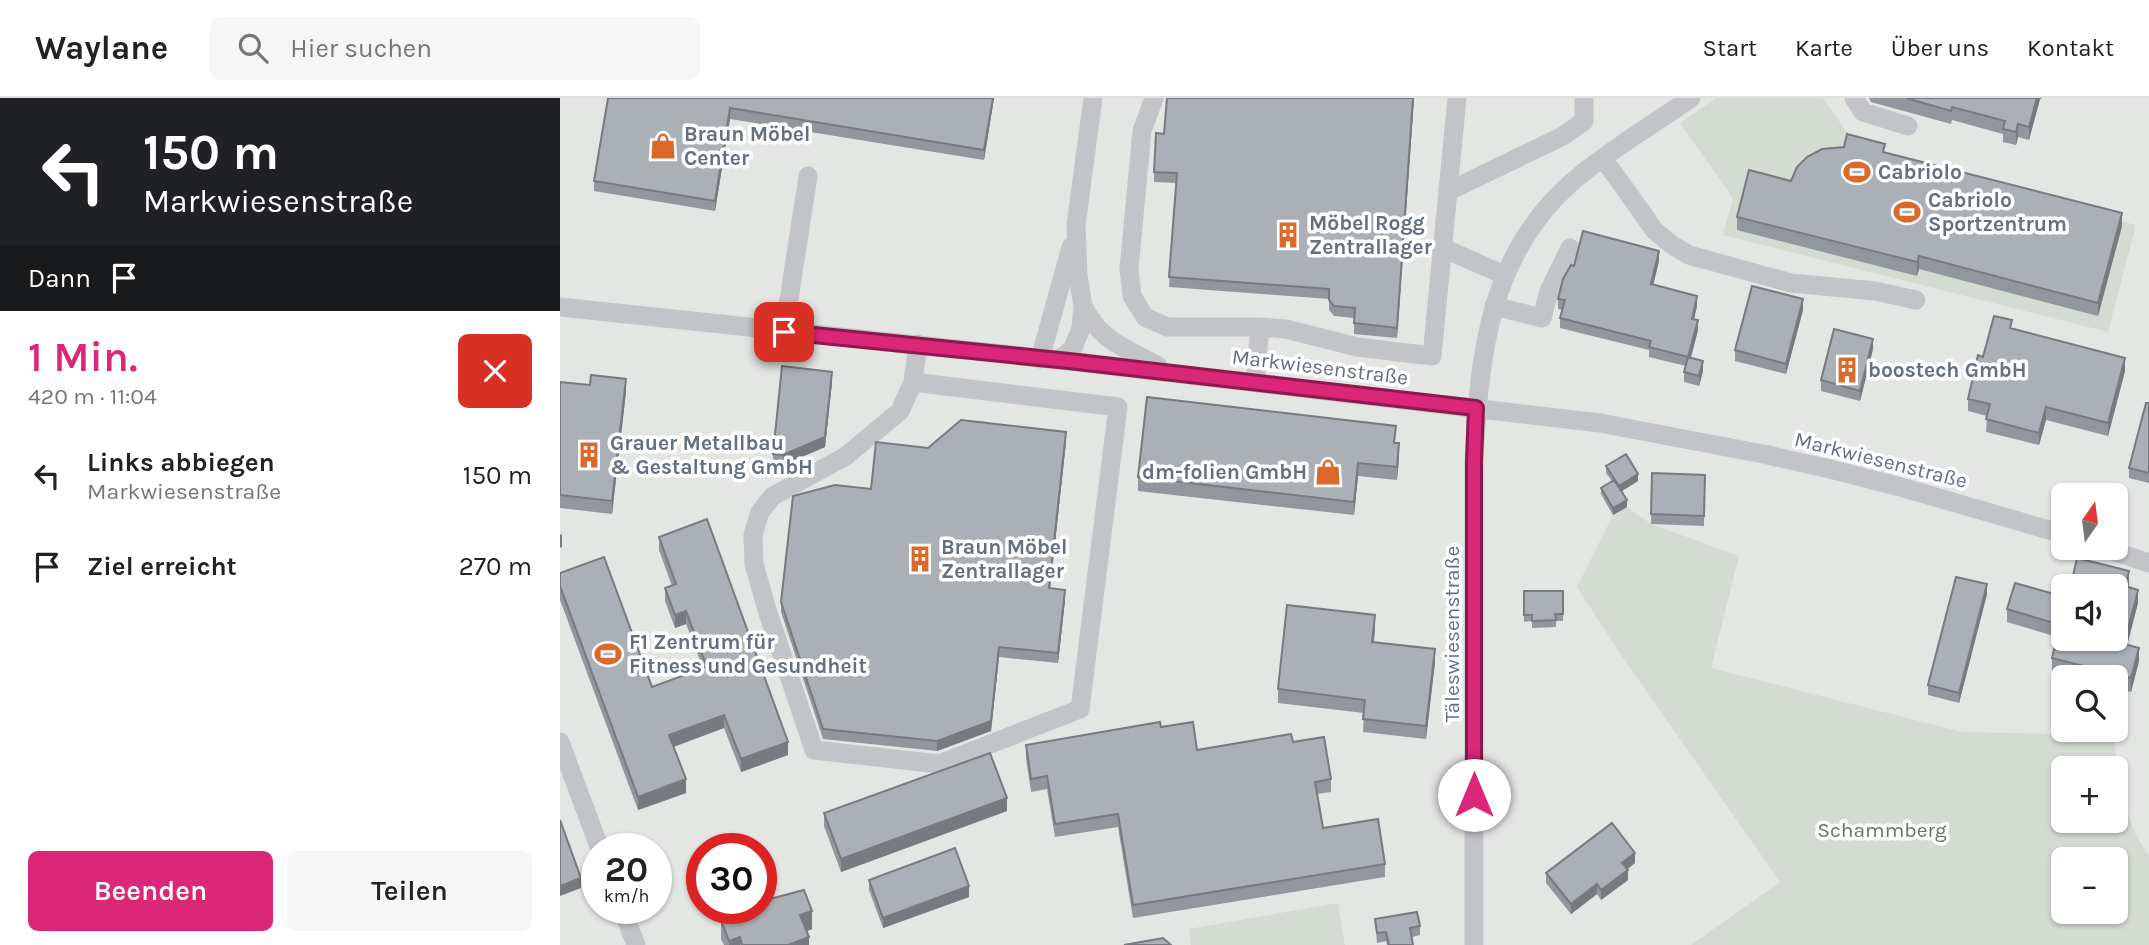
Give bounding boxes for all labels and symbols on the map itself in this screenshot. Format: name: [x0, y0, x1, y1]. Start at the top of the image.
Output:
place label: Braun Möbel Center: [684, 122, 810, 170]
shop icon: Braun Möbel Center: [648, 131, 678, 161]
sports icon: Cabriolo: [1842, 157, 1872, 187]
place label: Cabriolo: [1878, 160, 1962, 184]
place label: Cabriolo Sportzentrum: [1928, 188, 2067, 236]
sports icon: Cabriolo Sportzentrum: [1892, 197, 1922, 227]
place label: Möbel Rogg Zentrallager: [1309, 211, 1433, 259]
building icon: Möbel Rogg Zentrallager: [1273, 220, 1303, 250]
pin: [754, 302, 814, 362]
street label: Markwiesenstraße: [1231, 344, 1409, 390]
building icon: boostech GmbH: [1832, 355, 1862, 385]
place label: boostech GmbH: [1868, 358, 2027, 382]
street label: Markwiesenstraße: [1792, 427, 1970, 493]
place label: Grauer Metallbau & Gestaltung GmbH: [610, 431, 813, 479]
building icon: Grauer Metallbau & Gestaltung GmbH: [574, 440, 604, 470]
shop icon: dm-folien GmbH: [1313, 457, 1343, 487]
place label: dm-folien GmbH: [1142, 460, 1307, 484]
north arrow: [2051, 483, 2128, 560]
place label: Braun Möbel Zentrallager: [941, 535, 1067, 583]
building icon: Braun Möbel Zentrallager: [905, 544, 935, 574]
street label: Täleswiesenstraße: [1440, 546, 1464, 722]
place label: F1 Zentrum für Fitness und Gesundheit: [629, 630, 867, 678]
sports icon: F1 Zentrum für Fitness und Gesundheit: [593, 639, 623, 669]
position arrow: [1437, 758, 1511, 832]
park label: Schammberg: [1817, 818, 1947, 842]
speed limit sign: 30: [686, 833, 777, 924]

